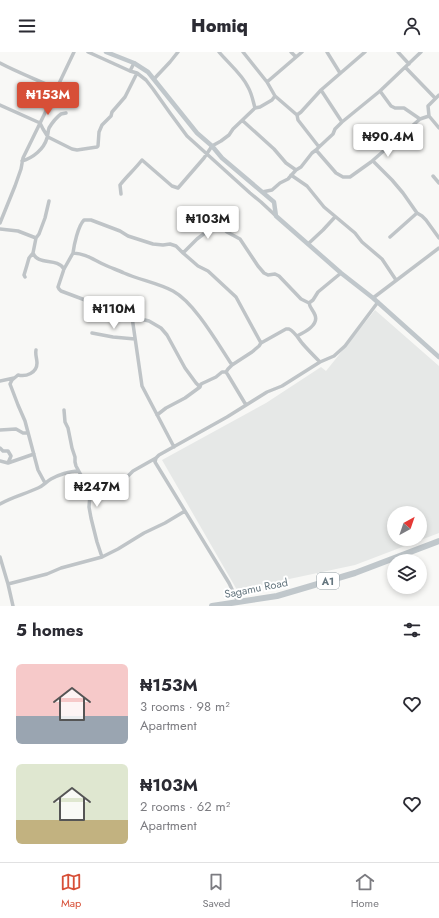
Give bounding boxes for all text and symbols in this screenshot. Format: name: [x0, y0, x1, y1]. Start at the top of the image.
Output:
text: Homiq: [191, 13, 248, 39]
icon: menu: [16, 15, 38, 37]
icon: person: [401, 15, 423, 37]
pin: ₦153M: [20, 82, 76, 116]
text: ₦153M: [26, 85, 70, 104]
pin: ₦90.4M: [355, 124, 421, 158]
text: ₦90.4M: [362, 127, 414, 146]
pin: ₦103M: [180, 206, 236, 240]
text: ₦103M: [186, 209, 230, 228]
pin: ₦110M: [86, 296, 142, 330]
text: ₦110M: [93, 299, 135, 318]
pin: ₦247M: [69, 474, 125, 508]
text: ₦247M: [74, 477, 120, 496]
north arrow: [387, 506, 427, 546]
map controls: [387, 506, 427, 594]
button: layers: [387, 554, 427, 594]
road number: A1: [317, 573, 339, 589]
street label: Sagamu Road: [223, 574, 289, 602]
text: 5 homes: [16, 618, 83, 642]
icon: filters: [401, 619, 423, 641]
text: ₦153M: [140, 673, 198, 697]
icon: home: [48, 680, 96, 728]
icon: heart: [401, 693, 423, 715]
text: 3 rooms · 98 m²: [140, 697, 230, 716]
text: Apartment: [140, 716, 197, 735]
text: ₦103M: [140, 773, 198, 797]
icon: home: [48, 780, 96, 828]
icon: heart: [401, 793, 423, 815]
text: 2 rooms · 62 m²: [140, 797, 230, 816]
text: Apartment: [140, 816, 197, 835]
tab: Map: [60, 871, 82, 911]
tab: Saved: [202, 871, 230, 911]
tab: Home: [351, 871, 379, 911]

